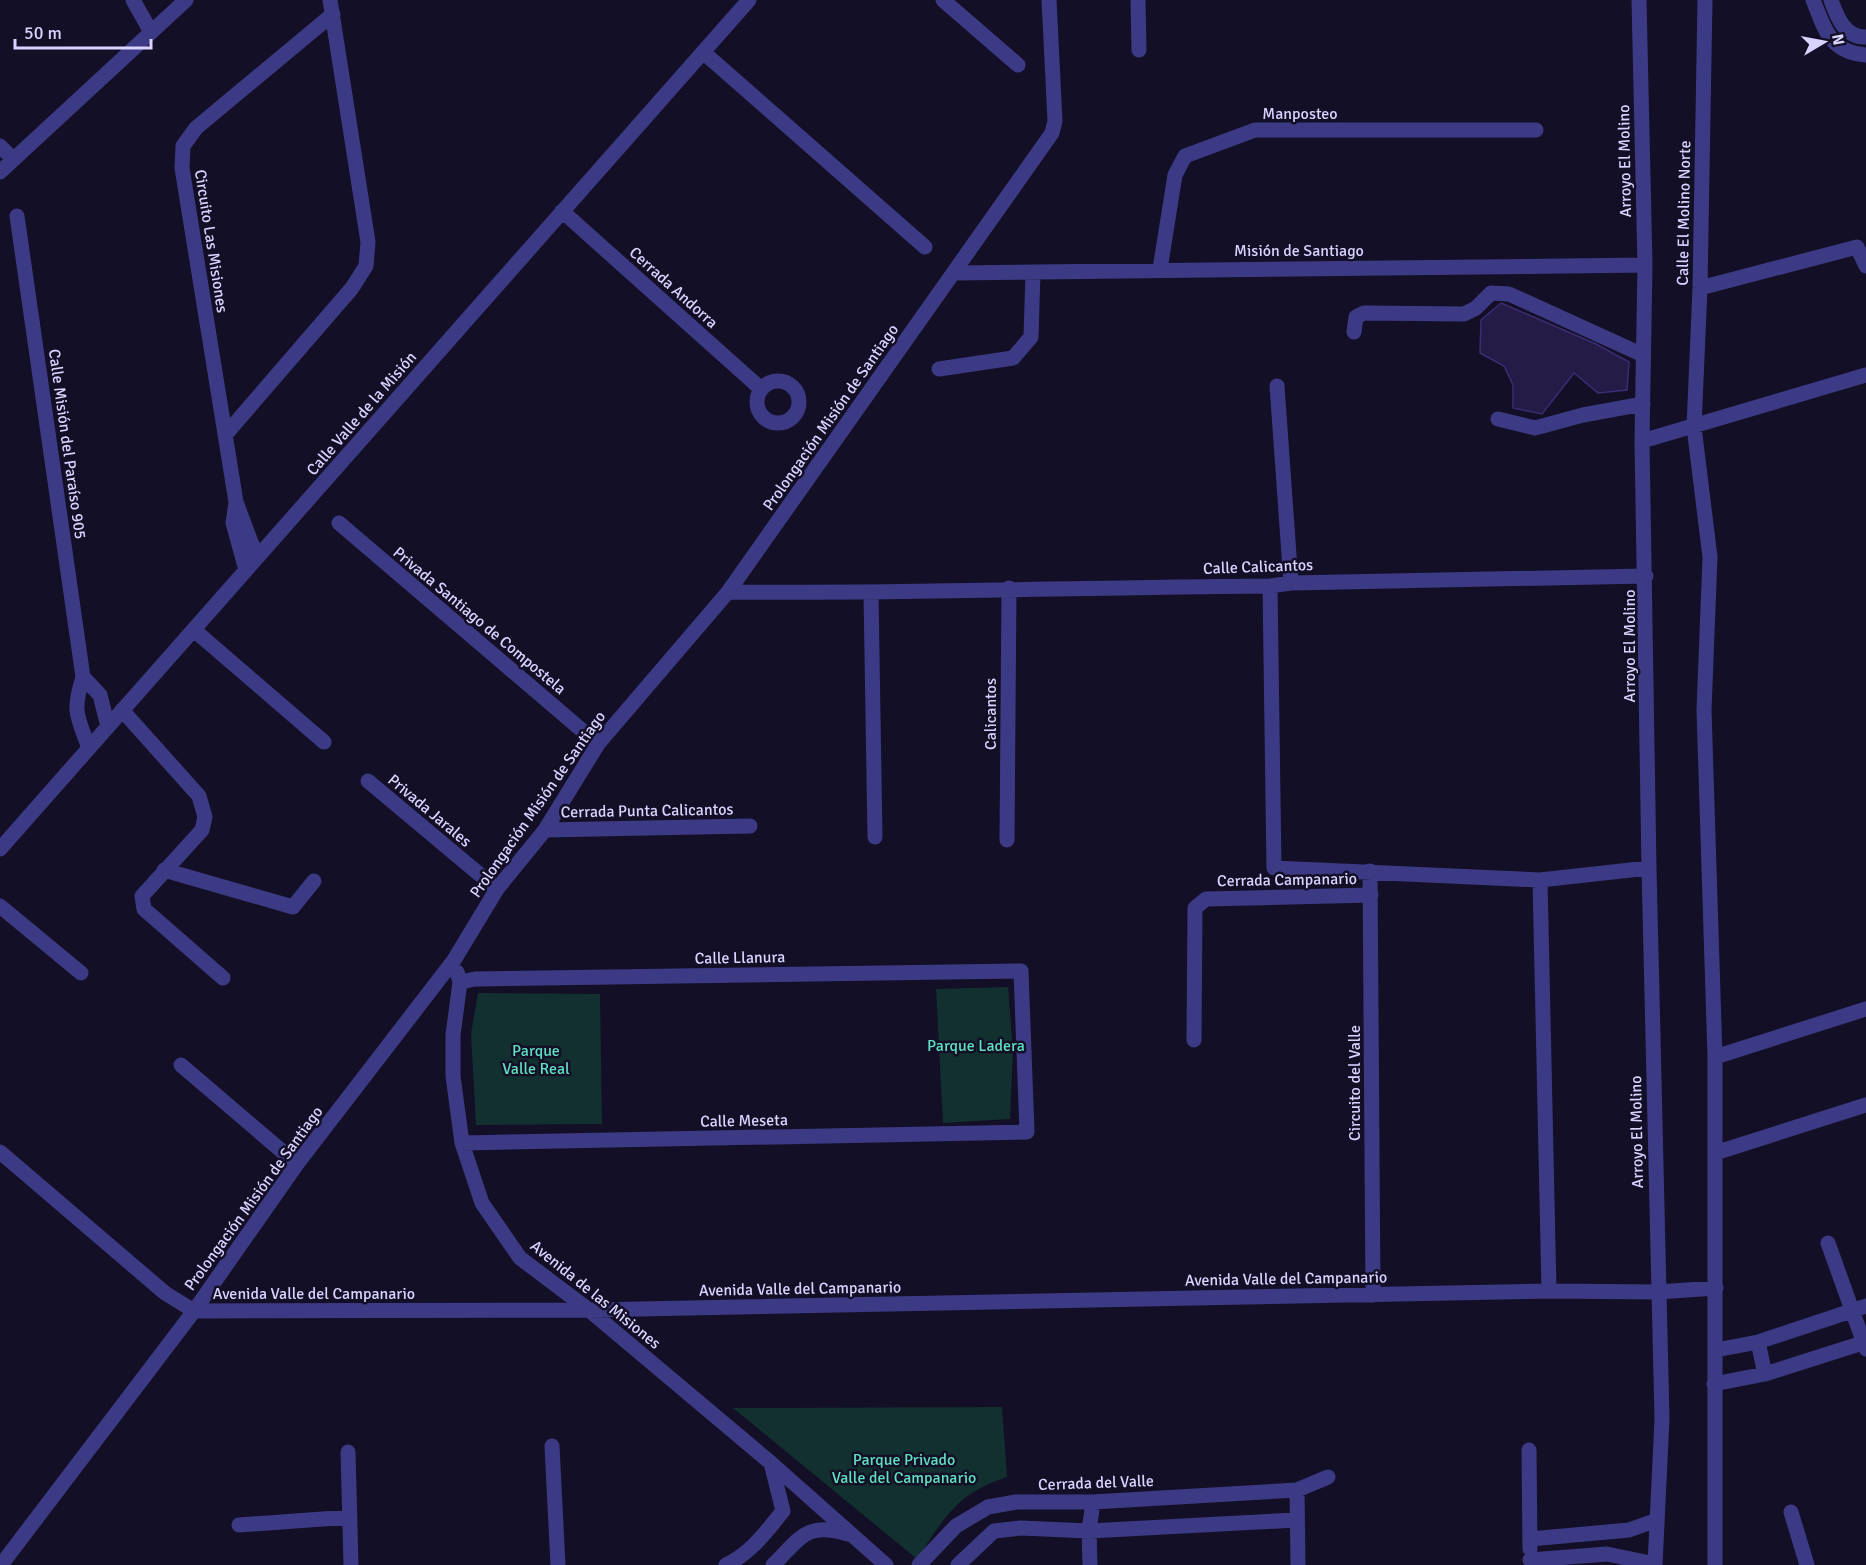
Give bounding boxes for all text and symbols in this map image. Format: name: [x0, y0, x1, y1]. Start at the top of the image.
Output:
scale bar: [15, 12, 152, 50]
north arrow: [1794, 12, 1854, 72]
text: 50 m: [24, 22, 62, 44]
text: N: [1827, 32, 1849, 47]
street label: Manposteo: [1262, 104, 1338, 124]
street label: Arroyo El Molino: [1614, 104, 1636, 218]
street label: Calle El Molino Norte: [1673, 140, 1695, 286]
street label: Circuito Las Misiones: [190, 168, 232, 314]
street label: Misión de Santiago: [1234, 241, 1364, 261]
street label: Cerrada Andorra: [625, 243, 722, 333]
street label: Prolongación Misión de Santiago: [759, 320, 903, 515]
street label: Calle Misión del Paraíso 905: [44, 348, 90, 541]
street label: Calle Valle de la Misión: [303, 348, 421, 480]
street label: Privada Santiago de Compostela: [389, 543, 570, 699]
street label: Calle Calicantos: [1203, 555, 1313, 579]
street label: Arroyo El Molino: [1620, 590, 1640, 702]
street label: Calicantos: [981, 678, 1001, 750]
street label: Prolongación Misión de Santiago: [466, 707, 610, 902]
street label: Privada Jarales: [384, 770, 475, 851]
street label: Cerrada Punta Calicantos: [560, 799, 734, 823]
street label: Cerrada Campanario: [1217, 869, 1357, 891]
street label: Calle Llanura: [695, 947, 786, 969]
street label: Circuito del Valle: [1345, 1025, 1365, 1141]
park label: Parque Ladera: [927, 1036, 1025, 1056]
park label: Parque Valle Real: [502, 1041, 570, 1079]
street label: Arroyo El Molino: [1626, 1075, 1648, 1189]
street label: Prolongación Misión de Santiago: [180, 1102, 328, 1295]
street label: Calle Meseta: [700, 1110, 788, 1132]
street label: Avenida de las Misiones: [526, 1236, 665, 1353]
street label: Avenida Valle del Campanario: [1185, 1267, 1387, 1291]
street label: Avenida Valle del Campanario: [699, 1277, 901, 1301]
street label: Avenida Valle del Campanario: [213, 1284, 415, 1304]
park label: Parque Privado Valle del Campanario: [832, 1450, 976, 1488]
street label: Cerrada del Valle: [1038, 1471, 1154, 1495]

